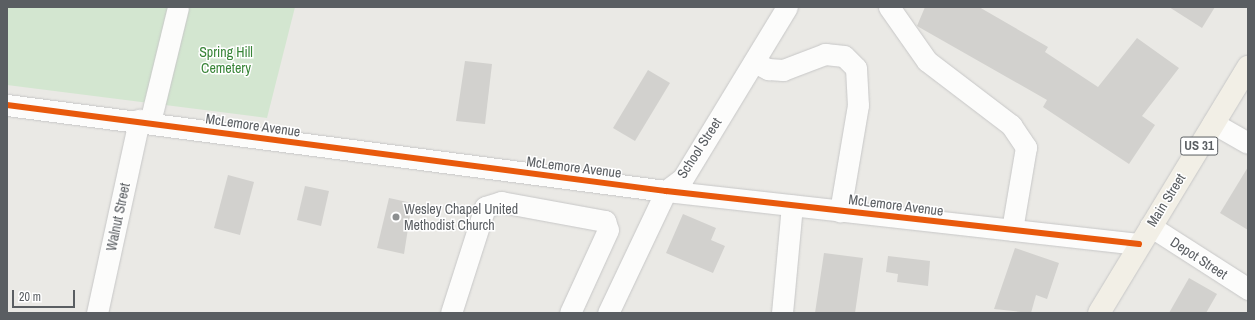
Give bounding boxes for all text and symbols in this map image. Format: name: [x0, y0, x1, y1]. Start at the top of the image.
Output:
park label: Spring Hill Cemetery: [199, 44, 253, 76]
street label: McLemore Avenue: [204, 110, 302, 140]
street label: School Street: [673, 115, 725, 181]
road number: US 31: [1180, 135, 1218, 157]
street label: McLemore Avenue: [525, 153, 623, 181]
street label: Main Street: [1143, 170, 1189, 230]
street label: Walnut Street: [103, 181, 133, 253]
street label: McLemore Avenue: [847, 191, 945, 219]
place label: Wesley Chapel United Methodist Church: [404, 201, 518, 234]
marker: Wesley Chapel United Methodist Church: [391, 212, 401, 222]
street label: Depot Street: [1167, 233, 1231, 283]
scale bar: [14, 282, 77, 308]
text: 20 m: [19, 289, 41, 305]

